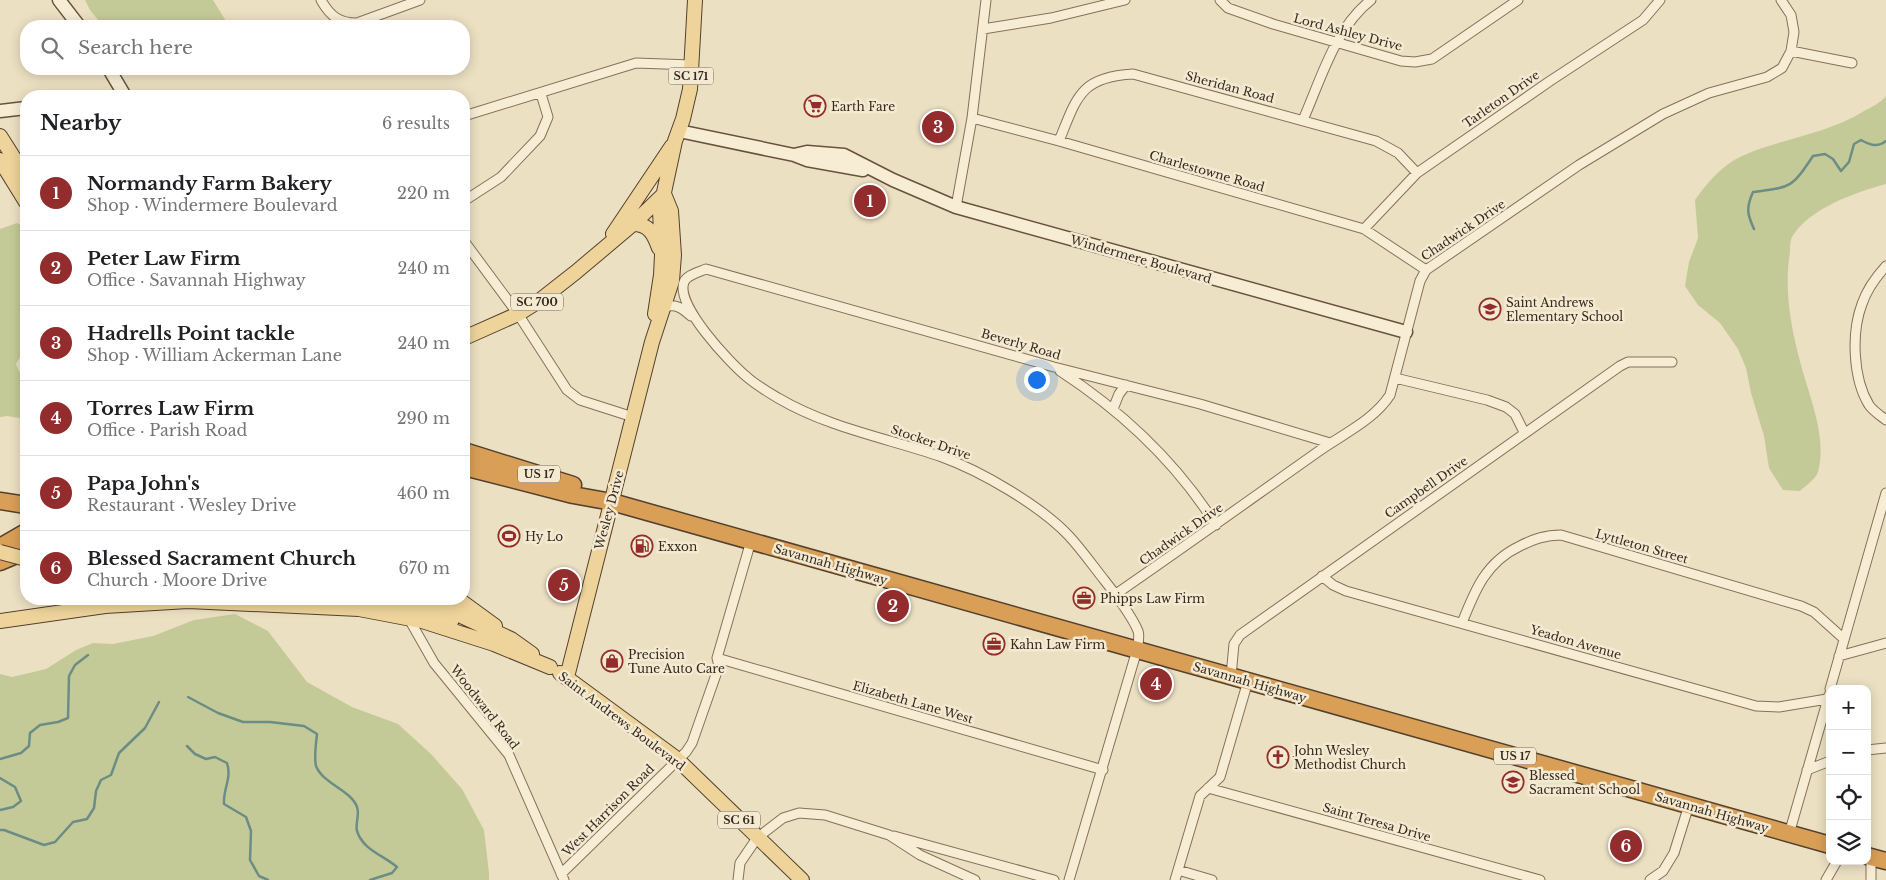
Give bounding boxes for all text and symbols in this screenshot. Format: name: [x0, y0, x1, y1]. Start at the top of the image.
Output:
street label: Lord Ashley Drive: [1292, 10, 1404, 54]
search box: [20, 20, 470, 75]
icon: search: [38, 34, 66, 62]
text: Search here: [78, 36, 193, 59]
street label: Tarleton Drive: [1460, 67, 1542, 131]
road number: SC 171: [668, 68, 714, 84]
street label: Sheridan Road: [1184, 68, 1276, 106]
supermarket icon: Earth Fare: [803, 94, 827, 118]
place label: Earth Fare: [831, 99, 895, 114]
pin: 3: [922, 108, 954, 146]
text: Nearby: [40, 110, 121, 136]
text: 6 results: [382, 113, 450, 133]
street label: Charlestowne Road: [1148, 147, 1266, 195]
text: Normandy Farm Bakery: [87, 172, 332, 195]
pin: 1: [854, 182, 886, 220]
text: 1: [53, 183, 59, 203]
text: 220 m: [397, 183, 450, 203]
text: Shop · Windermere Boulevard: [87, 195, 337, 215]
street label: Chadwick Drive: [1418, 196, 1508, 264]
street label: Windermere Boulevard: [1068, 231, 1213, 286]
text: Peter Law Firm: [87, 247, 240, 270]
text: 2: [51, 258, 61, 278]
text: 240 m: [398, 258, 450, 278]
text: Office · Savannah Highway: [87, 270, 306, 290]
road number: SC 700: [511, 294, 563, 310]
place label: Saint Andrews Elementary School: [1506, 295, 1623, 324]
school or university icon: Saint Andrews Elementary School: [1478, 297, 1502, 321]
text: Hadrells Point tackle: [87, 322, 295, 345]
street label: Beverly Road: [979, 325, 1063, 363]
text: 3: [51, 333, 61, 353]
text: 240 m: [398, 333, 450, 353]
text: Shop · William Ackerman Lane: [87, 345, 342, 365]
your location: [1024, 367, 1050, 393]
text: Torres Law Firm: [87, 397, 254, 420]
text: 4: [51, 408, 61, 428]
text: 290 m: [397, 408, 450, 428]
text: Office · Parish Road: [87, 420, 247, 440]
street label: Stocker Drive: [889, 421, 973, 463]
street label: Campbell Drive: [1382, 453, 1470, 521]
road number: US 17: [518, 466, 560, 482]
street label: Wesley Drive: [591, 469, 627, 552]
text: Papa John's: [87, 472, 200, 495]
text: 5: [51, 483, 61, 503]
text: 460 m: [397, 483, 450, 503]
text: Restaurant · Wesley Drive: [87, 495, 296, 515]
street label: Chadwick Drive: [1136, 500, 1226, 568]
sports icon: Hy Lo: [497, 524, 521, 548]
street label: Lyttleton Street: [1594, 526, 1690, 567]
place label: Hy Lo: [525, 529, 563, 544]
fuel station icon: Exxon: [630, 534, 654, 558]
place label: Exxon: [658, 539, 697, 554]
street label: Savannah Highway: [772, 541, 890, 587]
text: Blessed Sacrament Church: [87, 547, 356, 570]
text: 6: [51, 558, 61, 578]
text: 670 m: [398, 558, 450, 578]
pin: 5: [548, 566, 580, 604]
text: Church · Moore Drive: [87, 570, 267, 590]
office icon: Phipps Law Firm: [1072, 586, 1096, 610]
pin: 2: [877, 587, 909, 625]
place label: Phipps Law Firm: [1100, 591, 1205, 606]
street label: Yeadon Avenue: [1528, 622, 1623, 662]
office icon: Kahn Law Firm: [982, 632, 1006, 656]
place label: Kahn Law Firm: [1010, 637, 1105, 652]
place label: Precision Tune Auto Care: [628, 647, 725, 676]
shop icon: Precision Tune Auto Care: [600, 649, 624, 673]
street label: Savannah Highway: [1191, 659, 1309, 705]
street label: Woodward Road: [447, 661, 523, 752]
pin: 4: [1140, 665, 1172, 703]
street label: Saint Andrews Boulevard: [556, 669, 688, 773]
street label: Elizabeth Lane West: [851, 678, 975, 726]
map controls: [1826, 685, 1871, 865]
button: +: [1826, 685, 1871, 730]
button: −: [1826, 730, 1871, 775]
place label: John Wesley Methodist Church: [1292, 743, 1406, 772]
church icon: John Wesley Methodist Church: [1266, 745, 1290, 769]
road number: US 17: [1494, 748, 1536, 764]
street label: West Harrison Road: [558, 761, 657, 860]
place label: Blessed Sacrament School: [1529, 768, 1640, 797]
school or university icon: Blessed Sacrament School: [1501, 770, 1525, 794]
button: locate: [1826, 775, 1871, 820]
street label: Savannah Highway: [1653, 789, 1771, 835]
street label: Saint Teresa Drive: [1321, 799, 1433, 845]
road number: SC 61: [718, 812, 760, 828]
button: layers: [1826, 820, 1871, 865]
pin: 6: [1610, 827, 1642, 865]

